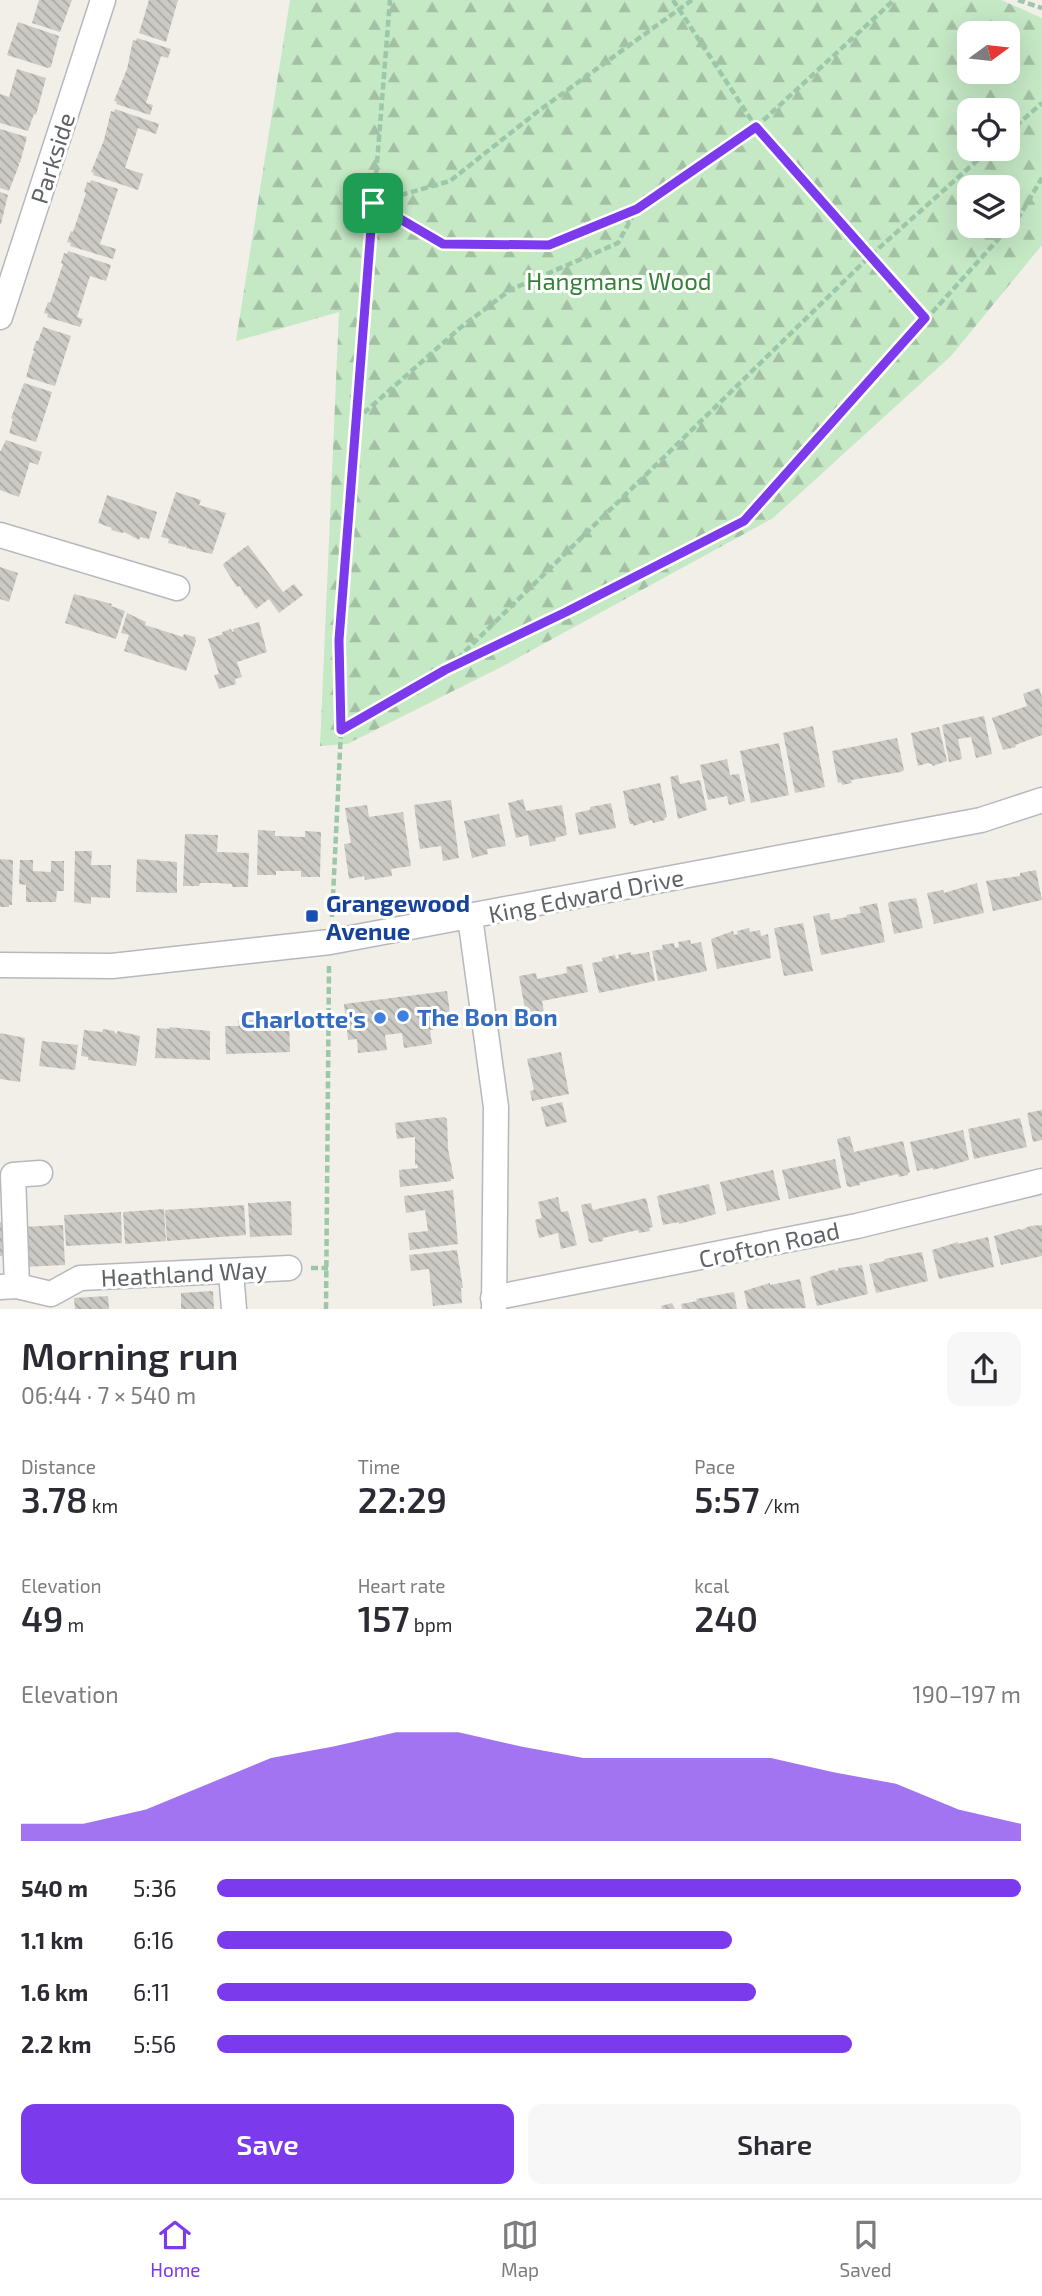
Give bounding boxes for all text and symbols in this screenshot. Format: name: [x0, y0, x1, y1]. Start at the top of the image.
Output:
north arrow: [957, 21, 1020, 84]
map controls: [957, 21, 1020, 238]
button: locate: [957, 98, 1020, 161]
street label: Parkside: [24, 109, 80, 207]
pin: [343, 173, 403, 233]
button: layers: [957, 175, 1020, 238]
icon: arrive: [354, 184, 392, 222]
park label: Hangmans Wood: [526, 266, 712, 295]
street label: King Edward Drive: [486, 862, 686, 928]
place label: Grangewood Avenue: [326, 888, 470, 945]
marker: Grangewood Avenue: [304, 908, 320, 924]
place label: The Bon Bon: [417, 1002, 558, 1031]
place label: Charlotte's: [241, 1004, 366, 1033]
marker: The Bon Bon: [395, 1008, 411, 1024]
marker: Charlotte's: [372, 1010, 388, 1026]
street label: Crofton Road: [696, 1215, 842, 1273]
street label: Heathland Way: [100, 1254, 268, 1292]
text: Morning run: [21, 1332, 239, 1378]
button: share: [947, 1332, 1021, 1406]
text: 06:44 · 7 × 540 m: [21, 1381, 196, 1409]
text: Distance: [21, 1455, 96, 1478]
text: Time: [358, 1455, 400, 1478]
text: Pace: [694, 1455, 735, 1478]
text: 3.78: [21, 1478, 88, 1520]
text: 22:29: [358, 1478, 447, 1520]
text: 5:57: [694, 1478, 759, 1520]
text: km: [88, 1494, 118, 1517]
text: /km: [759, 1494, 800, 1517]
text: Elevation: [21, 1574, 102, 1597]
text: Heart rate: [358, 1574, 446, 1597]
text: kcal: [694, 1574, 729, 1597]
text: 49: [21, 1597, 63, 1639]
text: 157: [358, 1597, 410, 1639]
text: 240: [694, 1597, 758, 1639]
text: m: [63, 1613, 84, 1636]
text: bpm: [410, 1613, 452, 1636]
text: Elevation: [21, 1680, 119, 1708]
text: 190–197 m: [913, 1680, 1021, 1708]
text: 540 m: [21, 1874, 88, 1902]
text: 5:36: [133, 1874, 177, 1902]
text: 1.1 km: [21, 1926, 84, 1954]
text: 6:16: [133, 1926, 174, 1954]
text: 1.6 km: [21, 1978, 88, 2006]
text: 6:11: [133, 1978, 170, 2006]
text: 2.2 km: [21, 2030, 91, 2058]
text: 5:56: [133, 2030, 176, 2058]
button: Save: [21, 2104, 514, 2184]
button: Share: [528, 2104, 1021, 2184]
tab: Home: [150, 2216, 201, 2281]
tab: Map: [501, 2216, 539, 2281]
tab: Saved: [840, 2216, 892, 2281]

